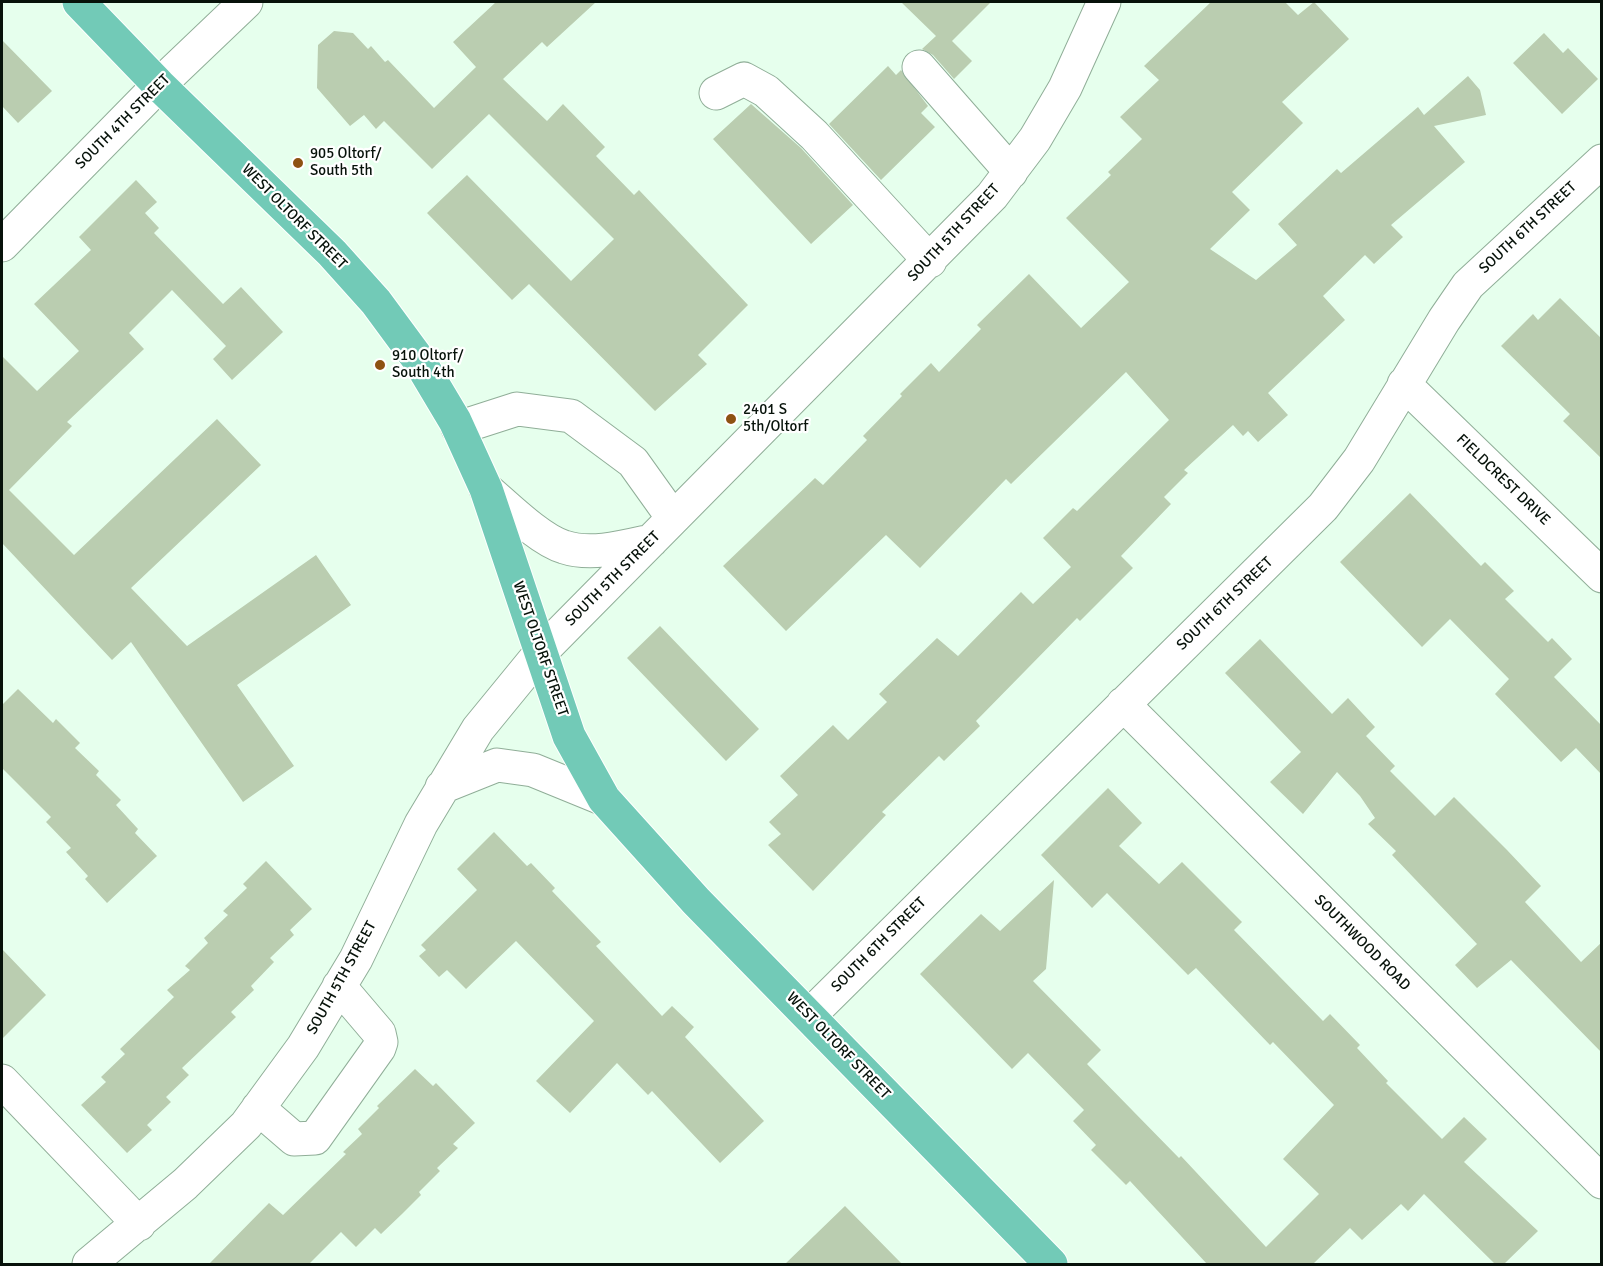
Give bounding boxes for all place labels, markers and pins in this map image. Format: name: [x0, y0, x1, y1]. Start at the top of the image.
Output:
place label: 905 Oltorf/ South 5th: [310, 145, 381, 180]
marker: 905 Oltorf/ South 5th: [291, 156, 305, 170]
place label: 910 Oltorf/ South 4th: [392, 347, 463, 382]
marker: 910 Oltorf/ South 4th: [373, 358, 387, 372]
place label: 2401 S 5th/Oltorf: [743, 401, 808, 436]
marker: 2401 S 5th/Oltorf: [724, 412, 738, 426]

